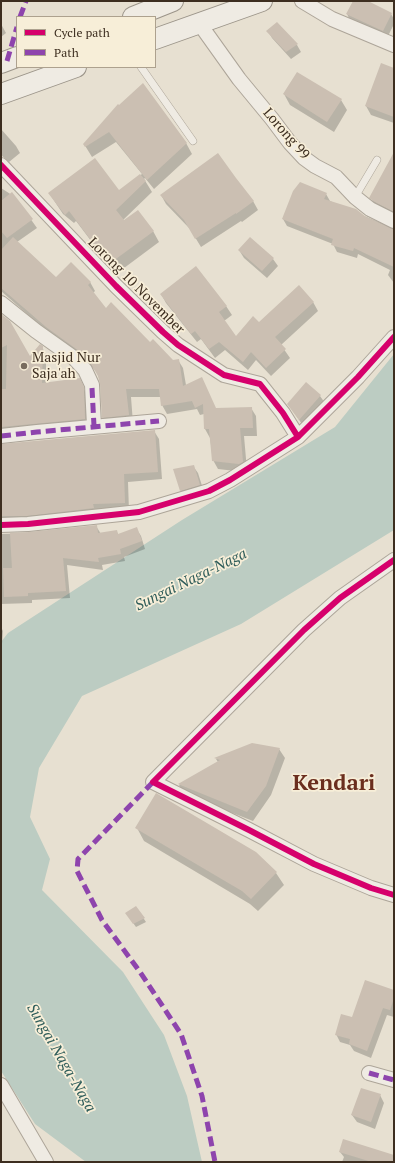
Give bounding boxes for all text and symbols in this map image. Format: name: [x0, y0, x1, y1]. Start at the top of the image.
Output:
legend: [16, 16, 156, 68]
text: Cycle path: [54, 25, 110, 40]
text: Path: [54, 45, 79, 60]
street label: Lorong 99: [259, 105, 313, 163]
street label: Lorong 10 November: [84, 234, 188, 338]
place label: Masjid Nur Saja'ah: [32, 350, 100, 382]
marker: Masjid Nur Saja'ah: [19, 361, 29, 371]
water label: Sungai Naga-Naga: [132, 545, 250, 615]
district label: Kendari: [293, 771, 375, 797]
water label: Sungai Naga-Naga: [23, 1001, 99, 1115]

